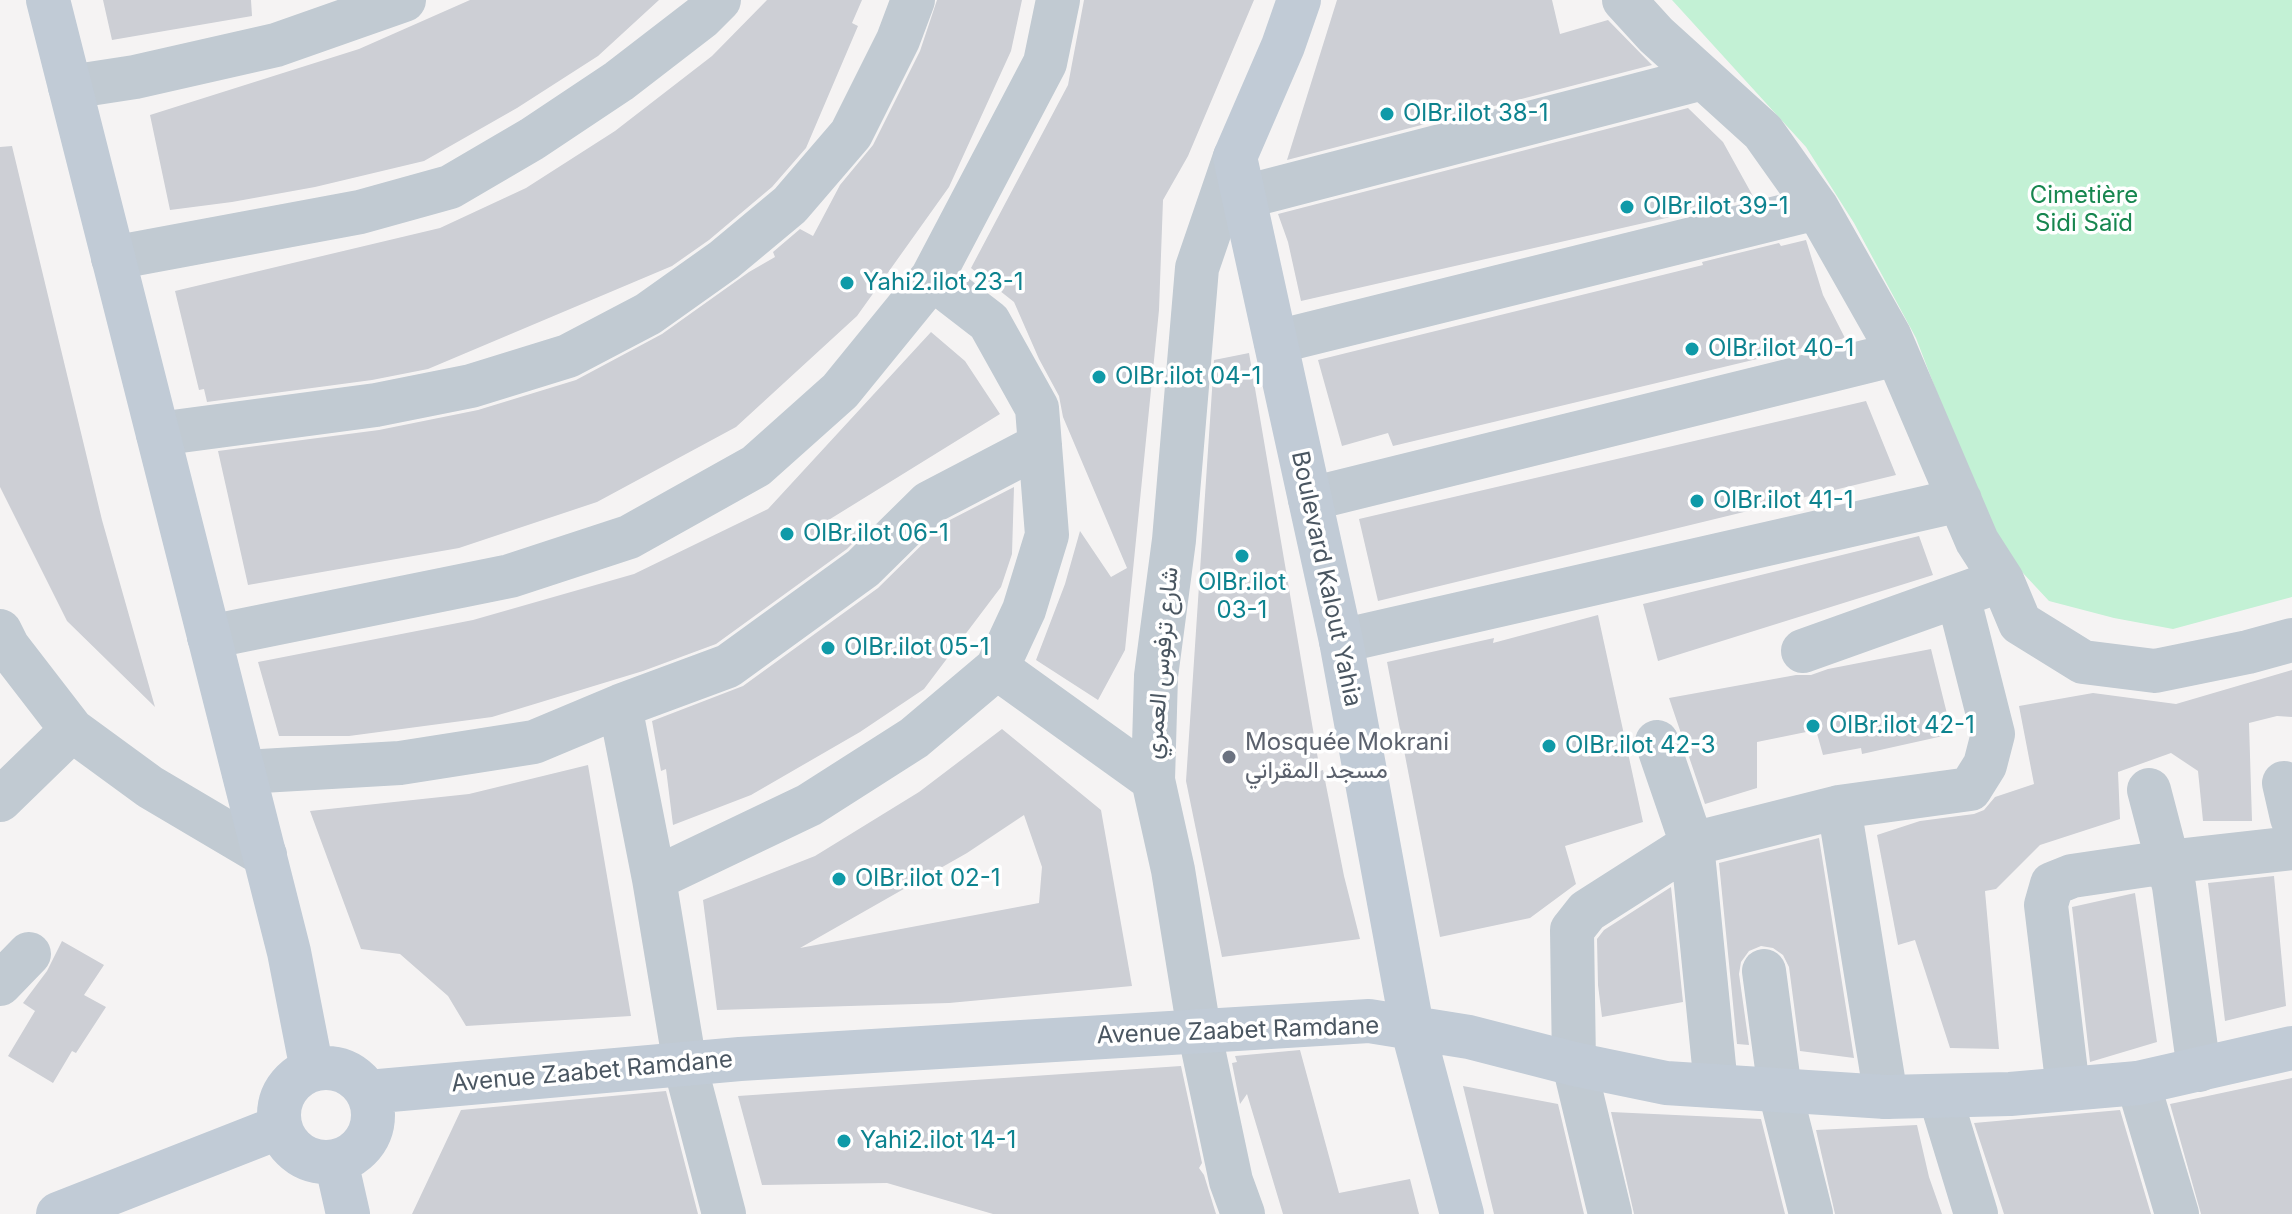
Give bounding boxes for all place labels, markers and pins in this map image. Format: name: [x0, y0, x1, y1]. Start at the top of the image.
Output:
place label: OlBr.ilot 38-1: [1403, 100, 1548, 128]
marker: OlBr.ilot 38-1: [1378, 105, 1396, 123]
place label: OlBr.ilot 39-1: [1643, 193, 1788, 221]
marker: OlBr.ilot 39-1: [1618, 198, 1636, 216]
place label: Yahi2.ilot 23-1: [863, 269, 1024, 297]
marker: Yahi2.ilot 23-1: [838, 274, 856, 292]
place label: OlBr.ilot 40-1: [1708, 335, 1854, 363]
marker: OlBr.ilot 40-1: [1683, 340, 1701, 358]
place label: OlBr.ilot 04-1: [1115, 363, 1261, 391]
marker: OlBr.ilot 04-1: [1090, 368, 1108, 386]
place label: OlBr.ilot 41-1: [1713, 487, 1854, 515]
marker: OlBr.ilot 41-1: [1688, 492, 1706, 510]
place label: OlBr.ilot 06-1: [803, 520, 949, 548]
marker: OlBr.ilot 06-1: [778, 525, 796, 543]
marker: OlBr.ilot 03-1: [1233, 547, 1251, 565]
place label: OlBr.ilot 03-1: [1198, 569, 1286, 625]
place label: OlBr.ilot 05-1: [844, 634, 989, 662]
marker: OlBr.ilot 05-1: [819, 639, 837, 657]
place label: OlBr.ilot 42-1: [1829, 712, 1975, 740]
marker: OlBr.ilot 42-1: [1804, 717, 1822, 735]
place label: Mosquée Mokrani مسجد المقراني: [1245, 729, 1449, 785]
place label: OlBr.ilot 42-3: [1565, 732, 1716, 760]
marker: OlBr.ilot 42-3: [1540, 737, 1558, 755]
marker: Mosquée Mokrani مسجد المقراني: [1220, 748, 1238, 766]
place label: OlBr.ilot 02-1: [855, 865, 1001, 893]
marker: OlBr.ilot 02-1: [830, 870, 848, 888]
place label: Yahi2.ilot 14-1: [860, 1127, 1016, 1155]
marker: Yahi2.ilot 14-1: [835, 1132, 853, 1150]

